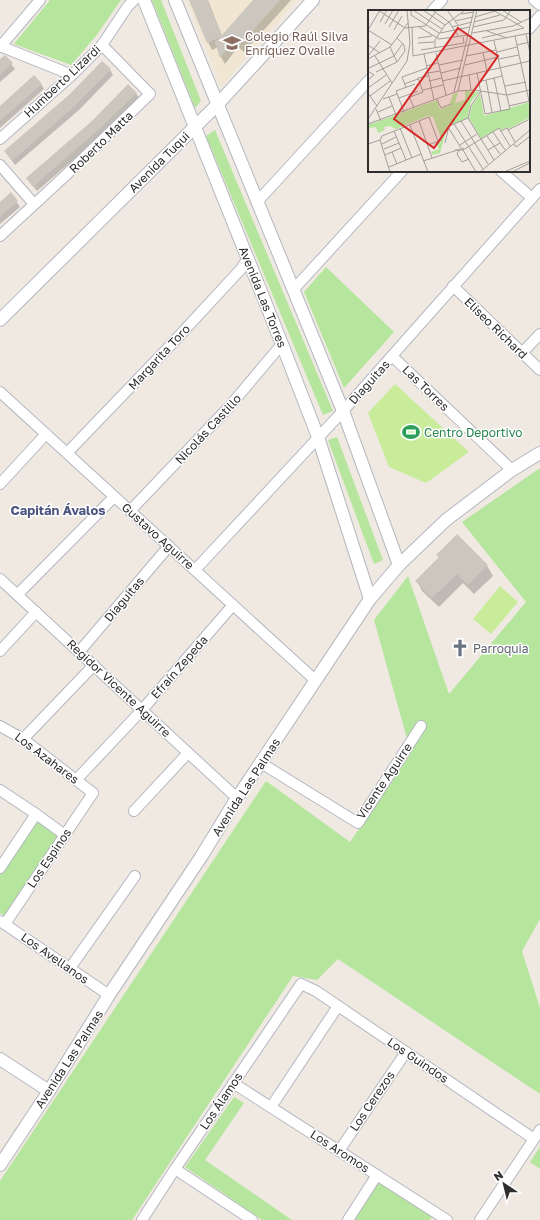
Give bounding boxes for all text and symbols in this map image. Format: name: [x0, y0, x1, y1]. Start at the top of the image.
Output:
inset map: [368, 10, 530, 172]
place label: Colegio Raúl Silva Enríquez Ovalle: [245, 29, 348, 58]
school or university icon: Colegio Raúl Silva Enríquez Ovalle: [222, 33, 242, 53]
street label: Humberto Lizardi: [21, 42, 103, 120]
street label: Roberto Matta: [66, 108, 136, 176]
street label: Avenida Tuqui: [125, 128, 193, 196]
street label: Avenida Las Torres: [236, 244, 290, 350]
street label: Eliseo Richard: [461, 294, 531, 362]
street label: Margarita Toro: [125, 321, 193, 393]
street label: Diaguitas: [345, 357, 393, 407]
street label: Las Torres: [399, 362, 453, 414]
street label: Nicolás Castillo: [172, 391, 244, 467]
sports icon: Centro Deportivo: [401, 422, 421, 442]
place label: Centro Deportivo: [424, 425, 523, 440]
street label: Gustavo Aguirre: [119, 500, 197, 572]
district label: Capitán Ávalos: [11, 502, 105, 518]
street label: Diaguitas: [101, 573, 147, 625]
street label: Efraín Zepeda: [147, 632, 211, 702]
street label: Regidor Vicente Aguirre: [64, 636, 174, 740]
church icon: Parroquia: [450, 638, 470, 658]
place label: Parroquia: [473, 641, 529, 656]
street label: Los Azahares: [12, 729, 82, 787]
street label: Avenida Las Palmas: [209, 735, 283, 839]
street label: Vicente Aguirre: [353, 740, 415, 822]
street label: Los Espinos: [24, 825, 74, 891]
street label: Los Avellanos: [18, 929, 92, 987]
street label: Avenida Las Palmas: [32, 1007, 106, 1111]
street label: Los Guindos: [385, 1034, 451, 1086]
street label: Los Cerezos: [346, 1068, 398, 1134]
street label: Los Álamos: [196, 1069, 246, 1133]
street label: Los Aromos: [308, 1126, 372, 1176]
north arrow: [484, 1164, 524, 1204]
text: N: [491, 1168, 505, 1183]

